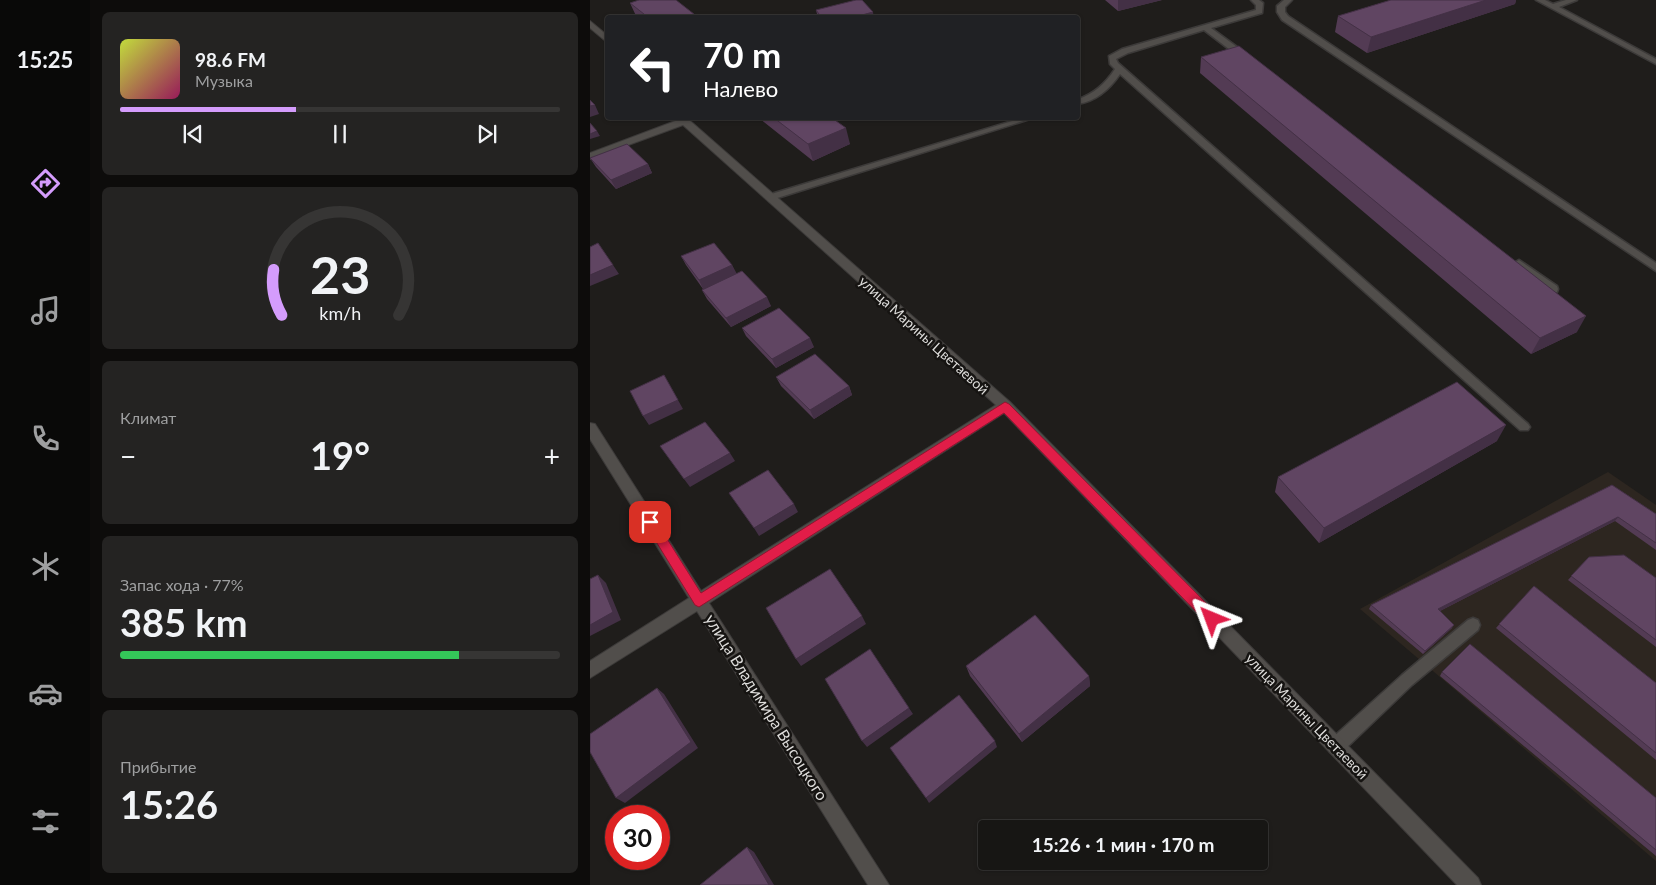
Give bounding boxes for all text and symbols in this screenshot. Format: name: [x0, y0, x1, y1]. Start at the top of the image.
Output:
text: 70 m: [703, 33, 781, 75]
icon: left: [620, 35, 685, 100]
text: 15:25: [17, 46, 73, 73]
text: 98.6 FM: [195, 48, 266, 71]
text: Музыка: [195, 71, 253, 90]
text: Налево: [703, 75, 778, 102]
icon: previous: [179, 120, 207, 148]
icon: pause: [326, 120, 354, 148]
icon: next: [473, 120, 501, 148]
icon: directions: [28, 166, 63, 201]
text: 23: [310, 243, 370, 305]
street label: улица Марины Цветаевой: [856, 272, 992, 398]
icon: music: [28, 293, 63, 328]
text: km/h: [319, 302, 361, 324]
text: Климат: [120, 408, 176, 427]
icon: phone: [28, 421, 63, 456]
text: 19°: [310, 432, 370, 478]
text: −: [120, 439, 136, 473]
text: +: [544, 439, 560, 473]
pin: [629, 501, 671, 543]
icon: arrive: [636, 508, 664, 536]
icon: climate: [28, 549, 63, 584]
text: Запас хода · 77%: [120, 575, 244, 594]
position arrow: [1185, 592, 1237, 644]
text: 385 km: [120, 599, 248, 645]
street label: улица Владимира Высоцкого: [702, 610, 832, 804]
street label: улица Марины Цветаевой: [1242, 650, 1372, 782]
icon: car: [28, 676, 63, 711]
text: Прибытие: [120, 757, 196, 776]
text: 15:26: [120, 781, 218, 827]
icon: filters: [28, 804, 63, 839]
speed limit sign: 30: [605, 805, 670, 870]
text: 15:26 · 1 мин · 170 m: [1032, 833, 1214, 856]

